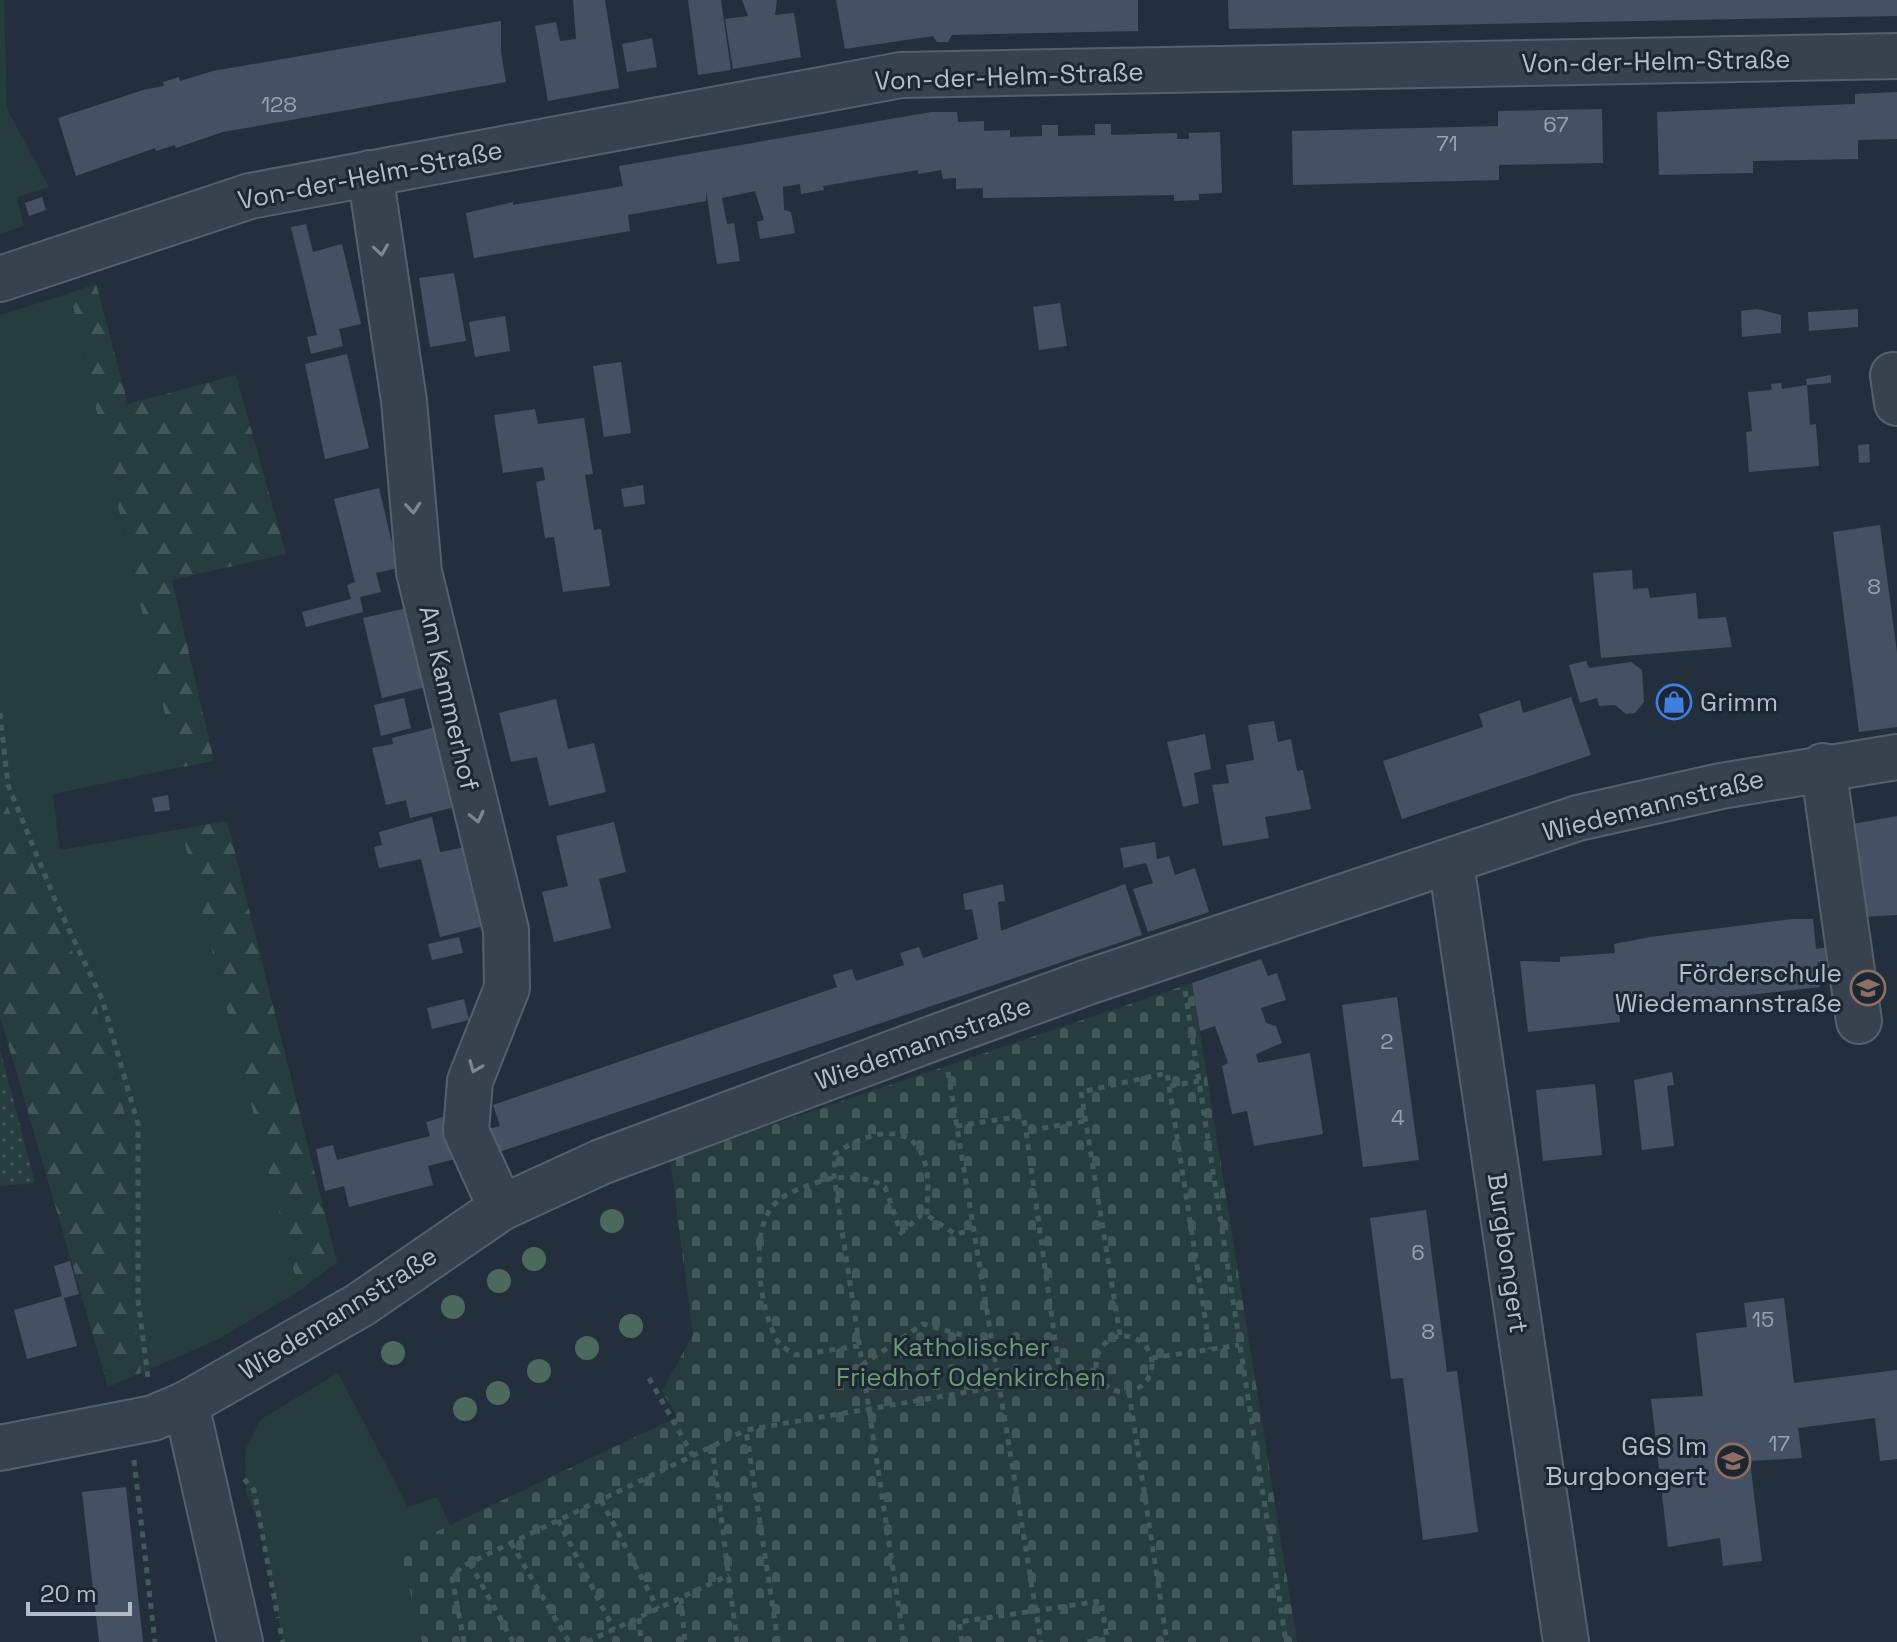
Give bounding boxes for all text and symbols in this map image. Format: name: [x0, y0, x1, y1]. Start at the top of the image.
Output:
street label: Von-der-Helm-Straße: [1521, 42, 1791, 80]
street label: Von-der-Helm-Straße: [874, 54, 1144, 98]
house number: 128: [261, 90, 297, 118]
house number: 67: [1543, 110, 1569, 138]
house number: 71: [1436, 129, 1458, 157]
street label: Von-der-Helm-Straße: [235, 133, 505, 217]
one-way arrow: [372, 243, 389, 257]
one-way arrow: [405, 502, 422, 515]
house number: 8: [1867, 572, 1881, 600]
street label: Am Kammerhof: [411, 602, 487, 794]
shop icon: Grimm: [1655, 683, 1693, 721]
place label: Grimm: [1700, 685, 1778, 719]
street label: Wiedemannstraße: [1539, 761, 1767, 849]
one-way arrow: [468, 810, 485, 823]
place label: Förderschule Wiedemannstraße: [1615, 956, 1842, 1020]
school or university icon: Förderschule Wiedemannstraße: [1849, 969, 1887, 1007]
street label: Wiedemannstraße: [810, 988, 1036, 1098]
house number: 2: [1380, 1027, 1394, 1055]
one-way arrow: [468, 1059, 485, 1073]
house number: 4: [1391, 1103, 1405, 1131]
street label: Burgbongert: [1480, 1171, 1536, 1335]
street label: Wiedemannstraße: [233, 1238, 443, 1388]
house number: 6: [1411, 1238, 1425, 1266]
house number: 15: [1752, 1305, 1774, 1333]
house number: 8: [1421, 1317, 1435, 1345]
park label: Katholischer Friedhof Odenkirchen: [836, 1330, 1106, 1394]
place label: GGS Im Burgbongert: [1545, 1429, 1707, 1493]
house number: 17: [1768, 1429, 1790, 1457]
school or university icon: GGS Im Burgbongert: [1714, 1442, 1752, 1480]
scale bar: [28, 1566, 130, 1616]
text: 20 m: [40, 1578, 97, 1609]

